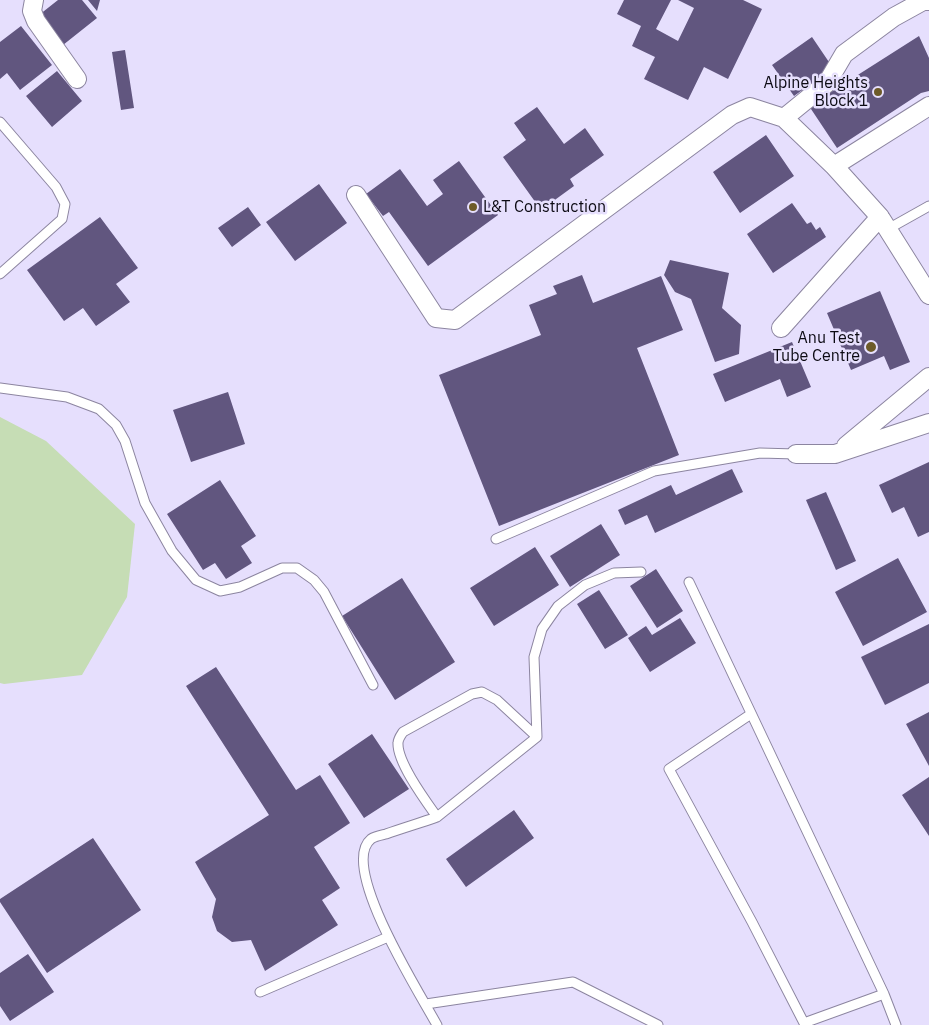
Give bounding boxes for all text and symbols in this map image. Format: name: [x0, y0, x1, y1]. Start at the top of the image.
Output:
place label: Alpine Heights Block 1: [763, 73, 868, 111]
marker: Alpine Heights Block 1: [872, 86, 884, 98]
place label: L&T Construction: [483, 197, 606, 217]
marker: L&T Construction: [467, 201, 479, 213]
place label: Anu Test Tube Centre: [773, 328, 860, 366]
marker: Anu Test Tube Centre: [864, 340, 878, 354]

